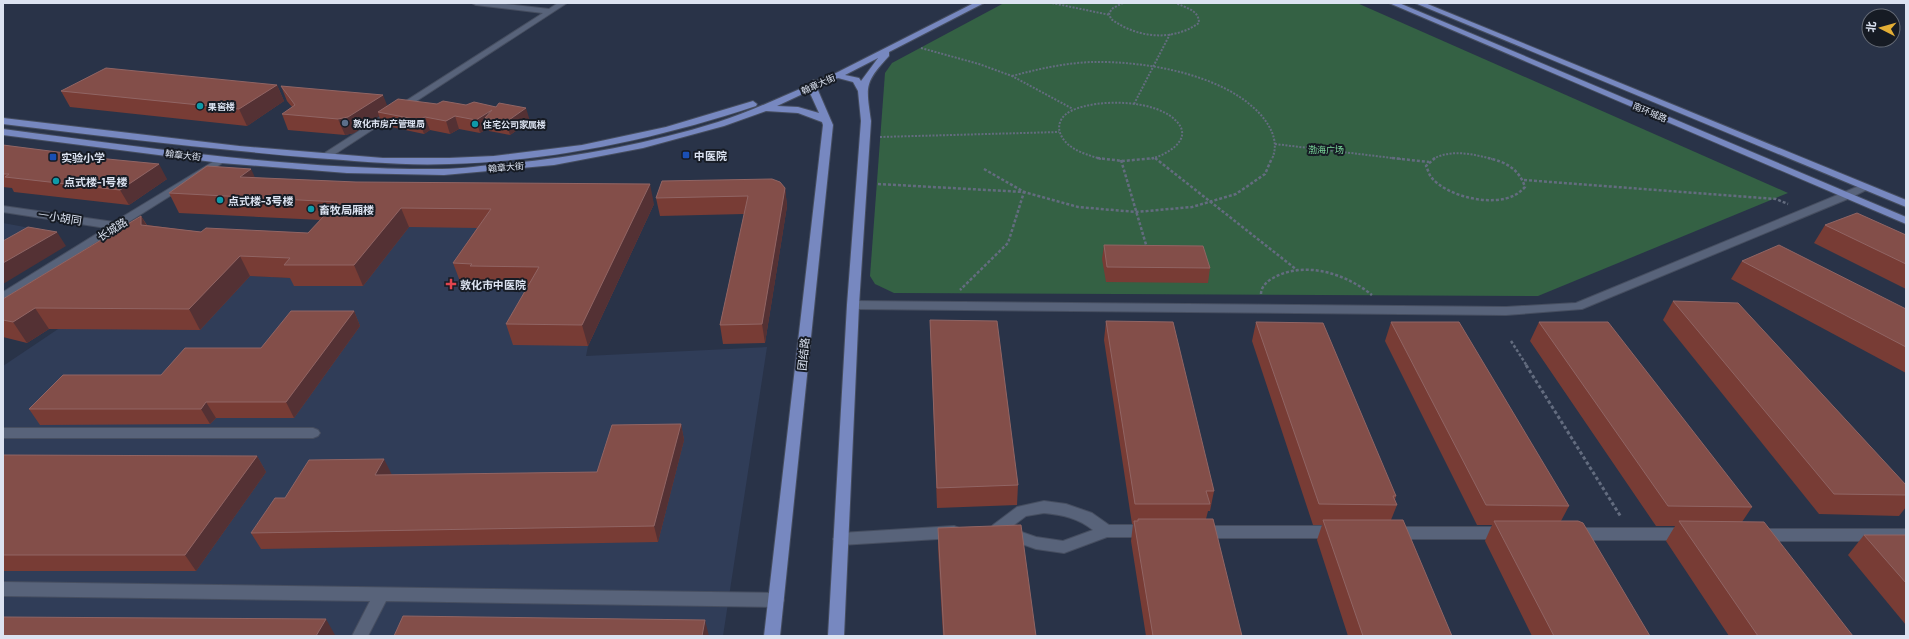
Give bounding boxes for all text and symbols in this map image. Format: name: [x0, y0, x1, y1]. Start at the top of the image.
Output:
north arrow: [1861, 8, 1901, 48]
text: 北: [1864, 21, 1878, 33]
street label: 翰章大街: [799, 72, 837, 96]
street label: 南环城路: [1631, 100, 1669, 124]
marker: 果窖楼: [195, 101, 205, 111]
place label: 果窖楼: [208, 101, 235, 112]
marker: 敦化市房产管理局: [340, 118, 350, 128]
place label: 敦化市房产管理局: [353, 118, 425, 129]
marker: 住宅公司家属楼: [470, 119, 480, 129]
place label: 住宅公司家属楼: [482, 119, 546, 130]
park label: 渤海广场: [1308, 144, 1344, 155]
street label: 翰章大街: [164, 147, 202, 163]
place label: 中医院: [694, 149, 727, 162]
marker: 中医院: [681, 150, 691, 160]
place label: 实验小学: [61, 151, 105, 164]
marker: 实验小学: [48, 152, 58, 162]
street label: 翰章大街: [488, 160, 524, 174]
place label: 点式楼-1号楼: [64, 175, 127, 188]
marker: 点式楼-1号楼: [51, 176, 61, 186]
place label: 点式楼-3号楼: [228, 194, 293, 207]
marker: 点式楼-3号楼: [215, 195, 225, 205]
place label: 畜牧局厢楼: [319, 203, 374, 216]
marker: 畜牧局厢楼: [306, 204, 316, 214]
street label: 一小胡同: [37, 207, 83, 227]
street label: 长城路: [95, 215, 129, 243]
marker: 敦化市中医院: [445, 278, 457, 290]
place label: 敦化市中医院: [460, 278, 526, 291]
street label: 团结路: [795, 337, 811, 371]

